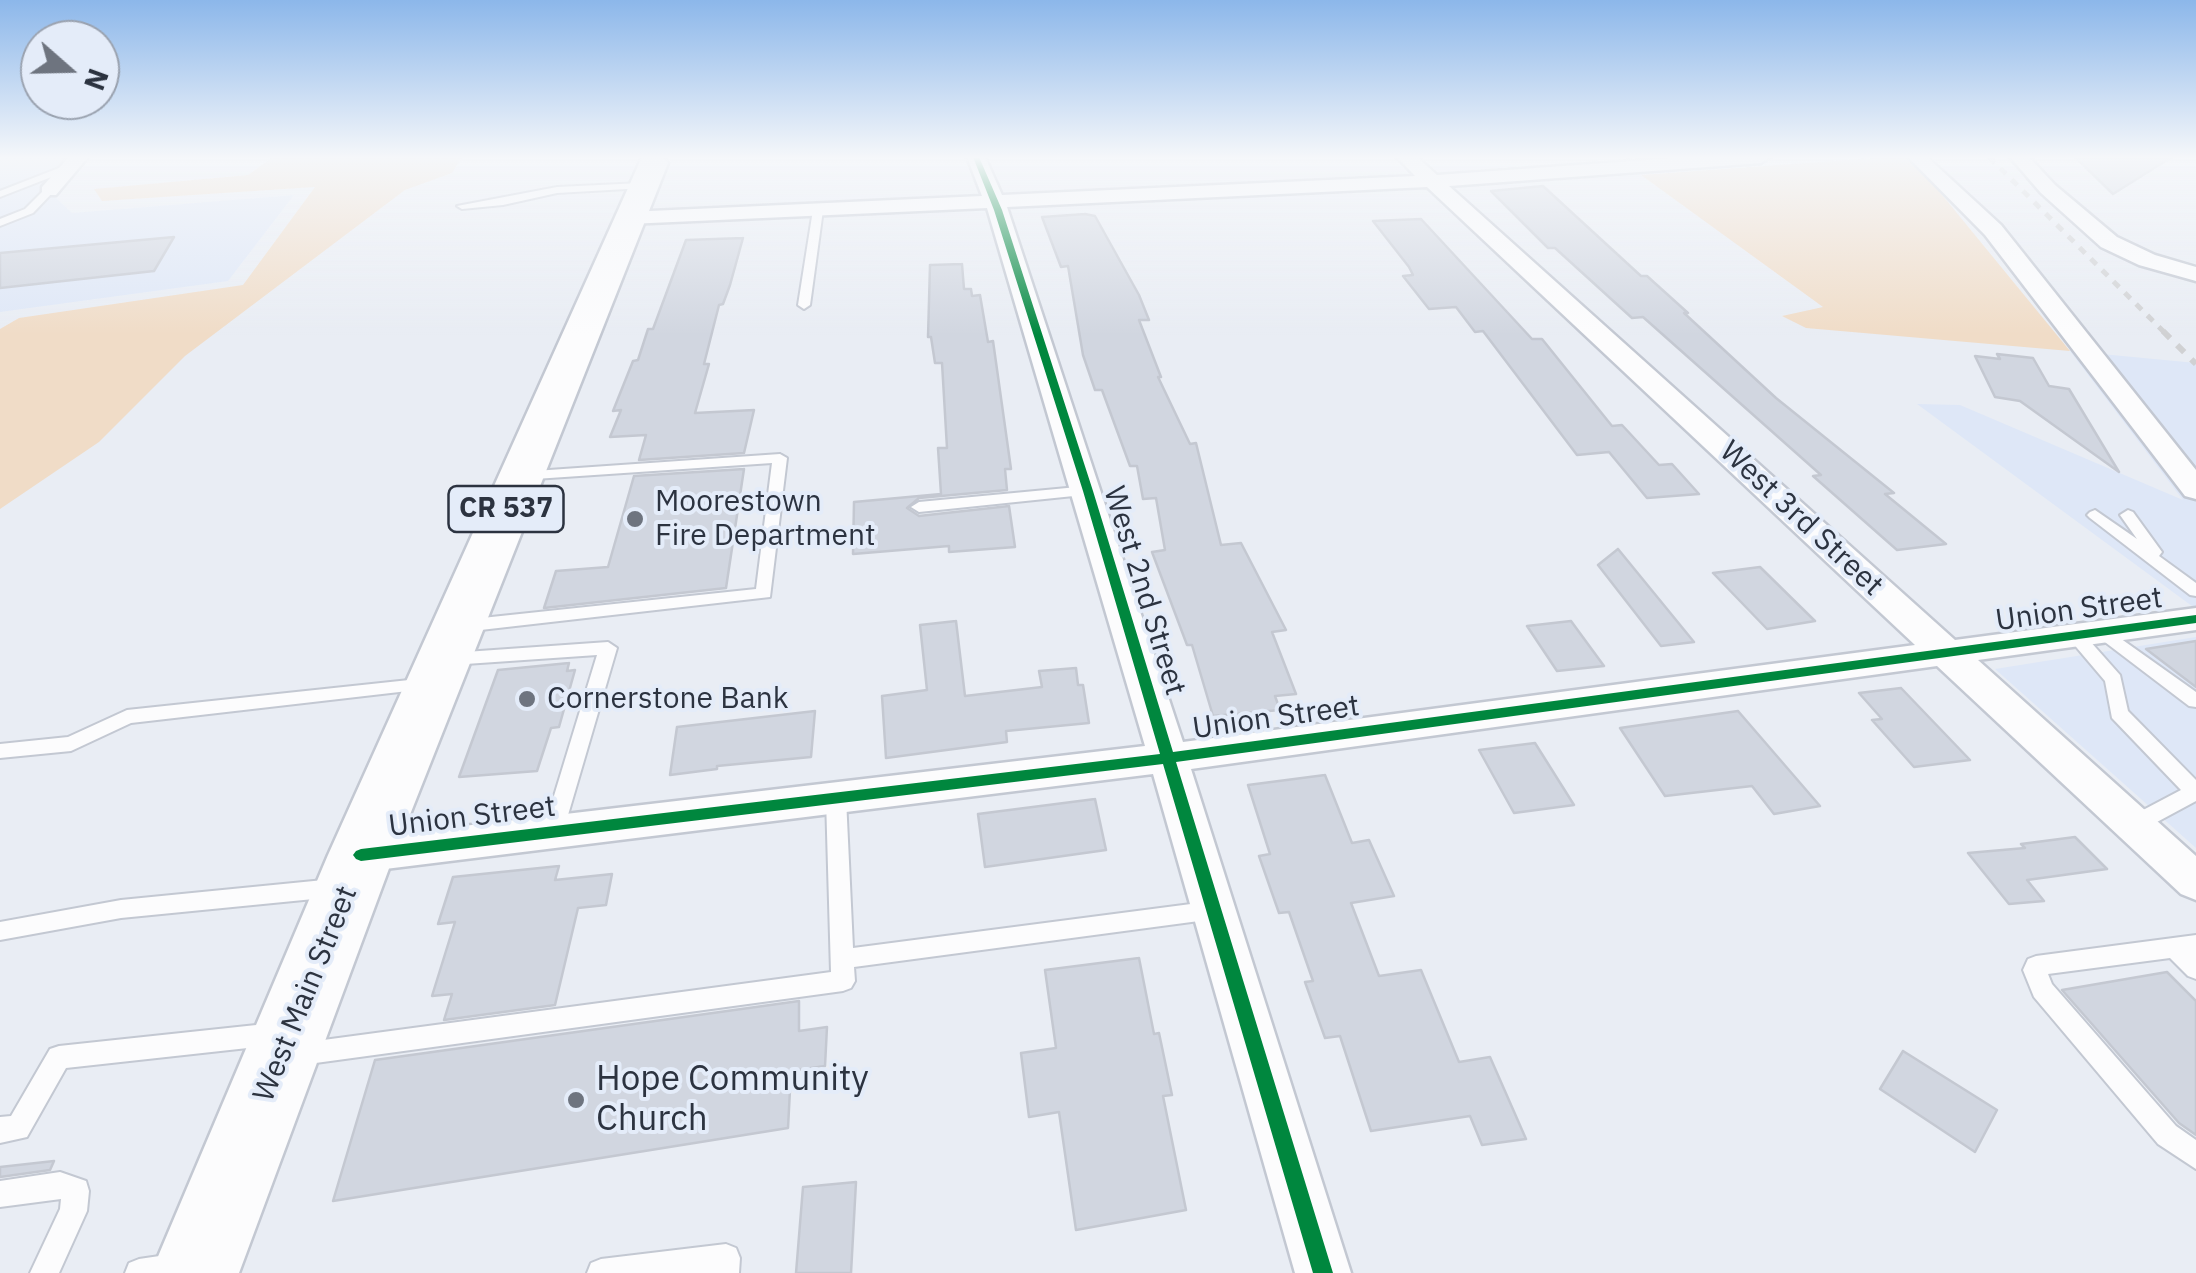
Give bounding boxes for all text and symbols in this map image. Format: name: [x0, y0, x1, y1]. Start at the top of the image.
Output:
north arrow: [20, 20, 120, 120]
text: N: [76, 64, 118, 96]
street label: West 3rd Street: [1712, 434, 1890, 604]
street label: West 2nd Street: [1095, 482, 1193, 700]
place label: Moorestown Fire Department: [655, 484, 876, 554]
road number: CR 537: [448, 486, 564, 532]
marker: Moorestown Fire Department: [624, 508, 646, 530]
street label: Union Street: [1993, 580, 2165, 640]
place label: Cornerstone Bank: [547, 681, 789, 717]
marker: Cornerstone Bank: [516, 688, 538, 710]
street label: Union Street: [1190, 688, 1362, 748]
street label: Union Street: [386, 789, 558, 845]
street label: West Main Street: [246, 881, 366, 1107]
place label: Hope Community Church: [596, 1059, 869, 1141]
marker: Hope Community Church: [565, 1089, 587, 1111]

